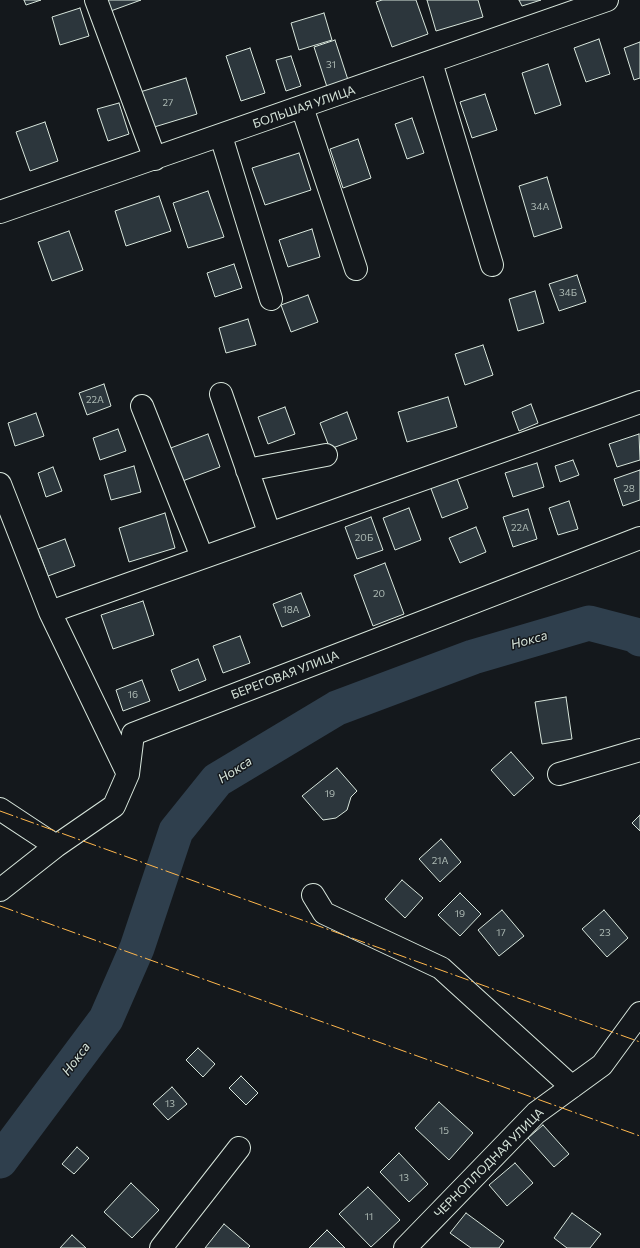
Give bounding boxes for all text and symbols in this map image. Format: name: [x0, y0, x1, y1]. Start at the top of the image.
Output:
house number: 31: [326, 59, 336, 71]
street label: БОЛЬШАЯ УЛИЦА: [251, 83, 357, 131]
house number: 27: [163, 97, 173, 109]
house number: 34А: [531, 201, 549, 213]
house number: 34Б: [559, 287, 577, 299]
house number: 22А: [86, 394, 104, 406]
house number: 28: [623, 483, 635, 495]
house number: 22А: [511, 522, 529, 534]
house number: 20Б: [355, 532, 373, 544]
house number: 20: [373, 588, 385, 600]
house number: 18А: [282, 604, 300, 616]
water label: Нокса: [509, 627, 549, 653]
street label: БЕРЕГОВАЯ УЛИЦА: [229, 648, 341, 702]
house number: 16: [128, 689, 138, 701]
water label: Нокса: [215, 753, 255, 787]
house number: 19: [325, 788, 335, 800]
house number: 21А: [432, 855, 448, 867]
house number: 19: [455, 908, 465, 920]
house number: 17: [496, 927, 506, 939]
house number: 23: [599, 927, 611, 939]
water label: Нокса: [59, 1039, 93, 1079]
house number: 13: [165, 1098, 175, 1110]
street label: ЧЕРНОПЛОДНАЯ УЛИЦА: [431, 1105, 547, 1221]
house number: 15: [439, 1125, 449, 1137]
house number: 13: [399, 1172, 409, 1184]
house number: 11: [365, 1211, 373, 1223]

